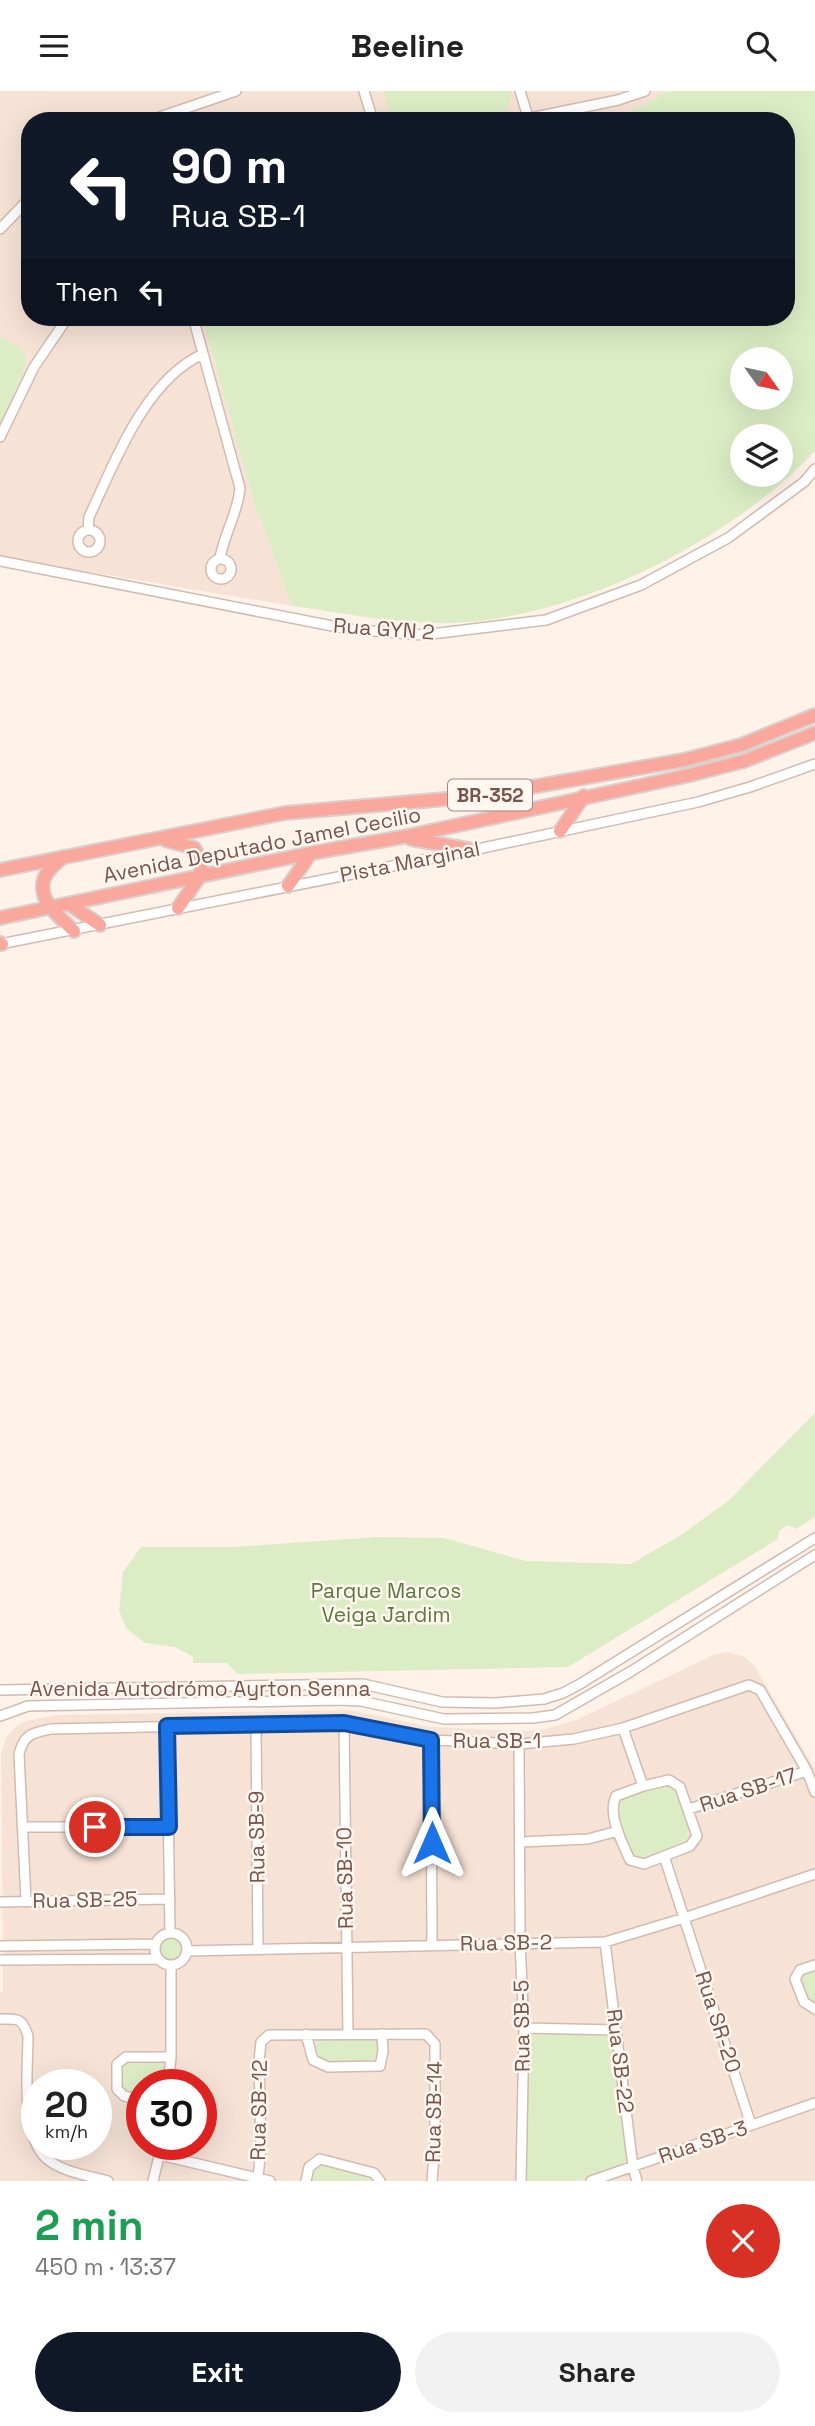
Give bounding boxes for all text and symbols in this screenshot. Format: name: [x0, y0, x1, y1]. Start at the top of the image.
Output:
text: Beeline: [351, 26, 464, 66]
icon: menu: [35, 27, 73, 65]
icon: search: [742, 27, 780, 65]
text: 90 m: [171, 135, 287, 197]
icon: left: [56, 140, 147, 231]
text: Rua SB-1: [171, 196, 306, 236]
icon: left: [133, 273, 171, 311]
text: Then: [56, 275, 119, 309]
north arrow: [730, 347, 793, 409]
map controls: [730, 347, 793, 487]
button: layers: [730, 424, 793, 487]
street label: Rua GYN 2: [332, 611, 436, 646]
road number: BR-352: [448, 779, 532, 811]
street label: Avenida Deputado Jamel Cecilio: [101, 800, 423, 889]
street label: Pista Marginal: [338, 835, 482, 888]
park label: Parque Marcos Veiga Jardim: [311, 1577, 461, 1628]
street label: Avenida Autodrómo Ayrton Senna: [29, 1675, 371, 1702]
street label: Rua SB-1: [453, 1727, 541, 1754]
street label: Rua SB-17: [696, 1761, 800, 1818]
street label: Rua SB-9: [242, 1790, 271, 1884]
pin: [65, 1797, 125, 1857]
position arrow: [395, 1806, 469, 1880]
icon: arrive: [76, 1808, 114, 1846]
street label: Rua SB-10: [330, 1827, 359, 1929]
street label: Rua SB-25: [32, 1885, 138, 1914]
street label: Rua SB-2: [460, 1928, 552, 1957]
street label: Rua SR-20: [689, 1968, 748, 2076]
street label: Rua SB-5: [507, 1980, 536, 2072]
street label: Rua SB-22: [601, 2007, 640, 2115]
street label: Rua SB-12: [244, 2059, 273, 2161]
street label: Rua SB-14: [419, 2061, 448, 2163]
speed limit sign: 30: [126, 2069, 217, 2160]
text: 20: [45, 2083, 88, 2127]
street label: Rua SB-3: [655, 2114, 751, 2169]
text: km/h: [45, 2120, 88, 2143]
text: 2 min: [35, 2199, 144, 2252]
button: close: [706, 2204, 780, 2278]
text: 450 m · 13:37: [35, 2252, 176, 2282]
button: Exit: [35, 2332, 401, 2412]
button: Share: [415, 2332, 780, 2412]

